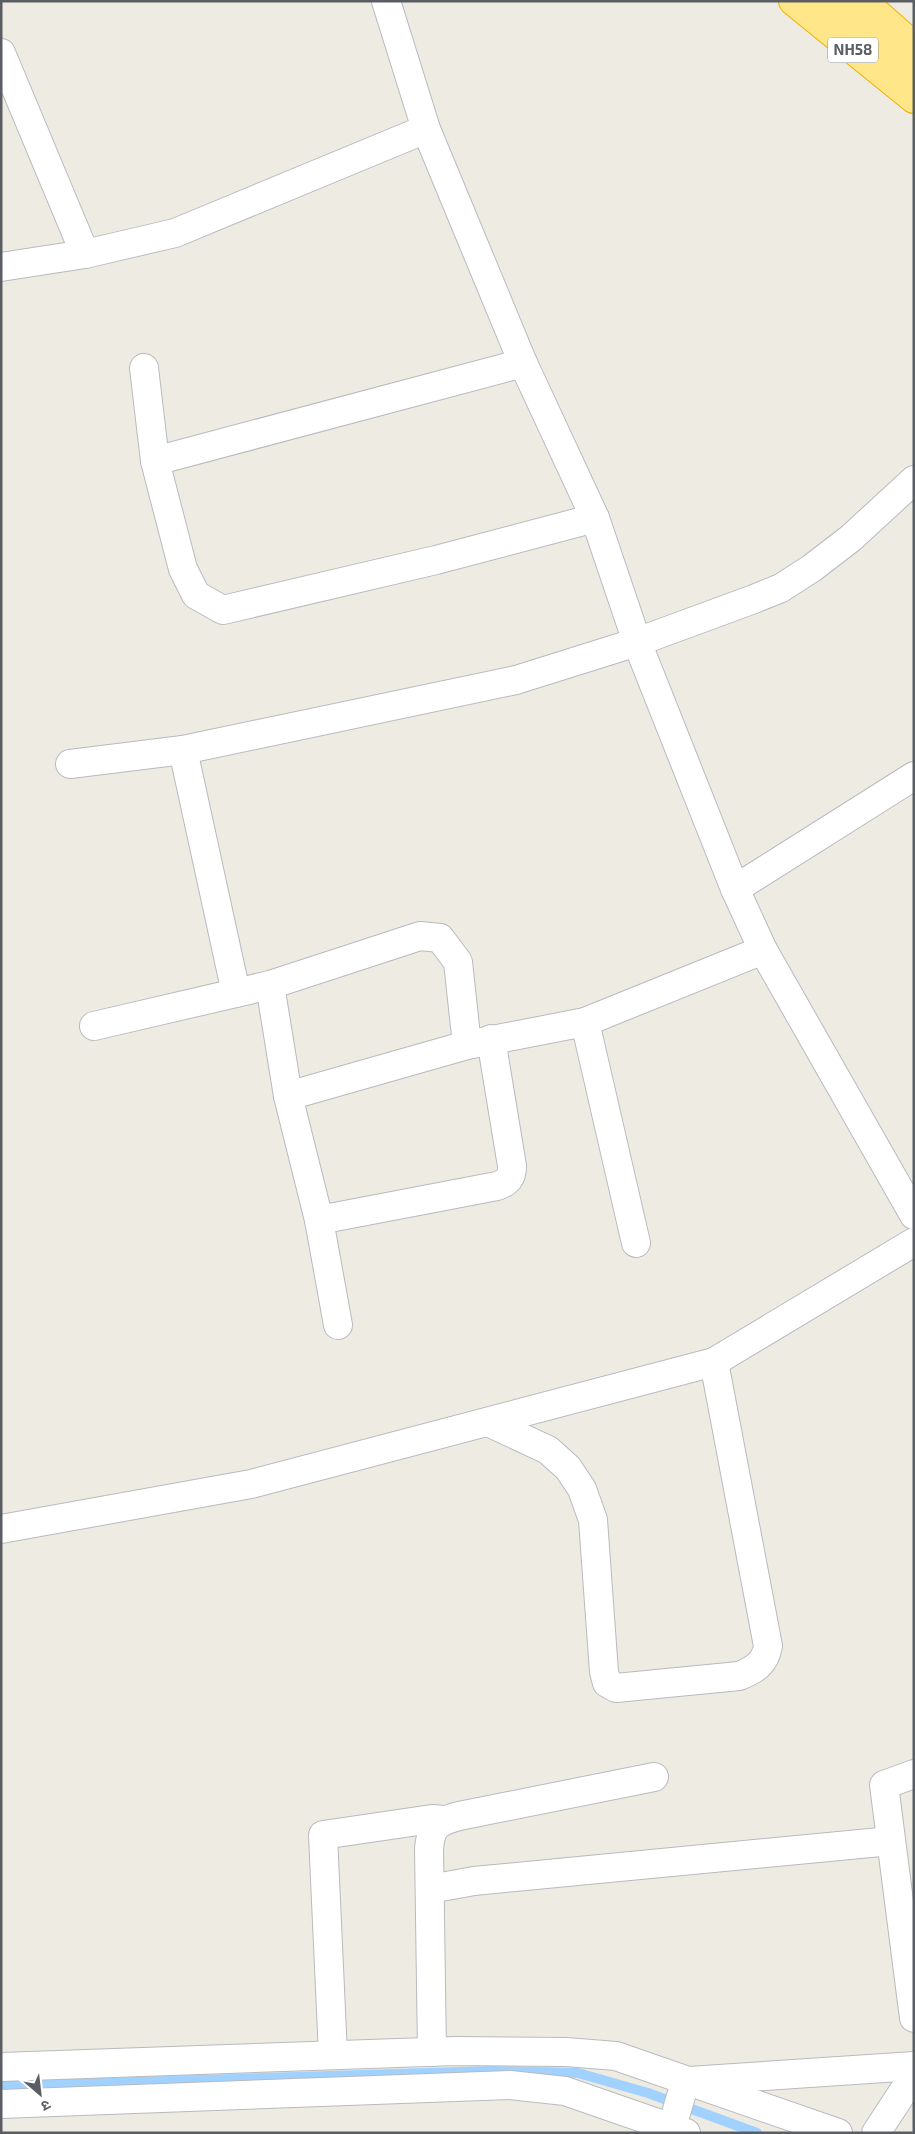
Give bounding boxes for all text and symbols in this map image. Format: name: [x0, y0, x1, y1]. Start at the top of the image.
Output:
road number: NH58: [828, 38, 878, 62]
north arrow: [15, 2069, 65, 2119]
text: उ: [38, 2096, 54, 2116]

